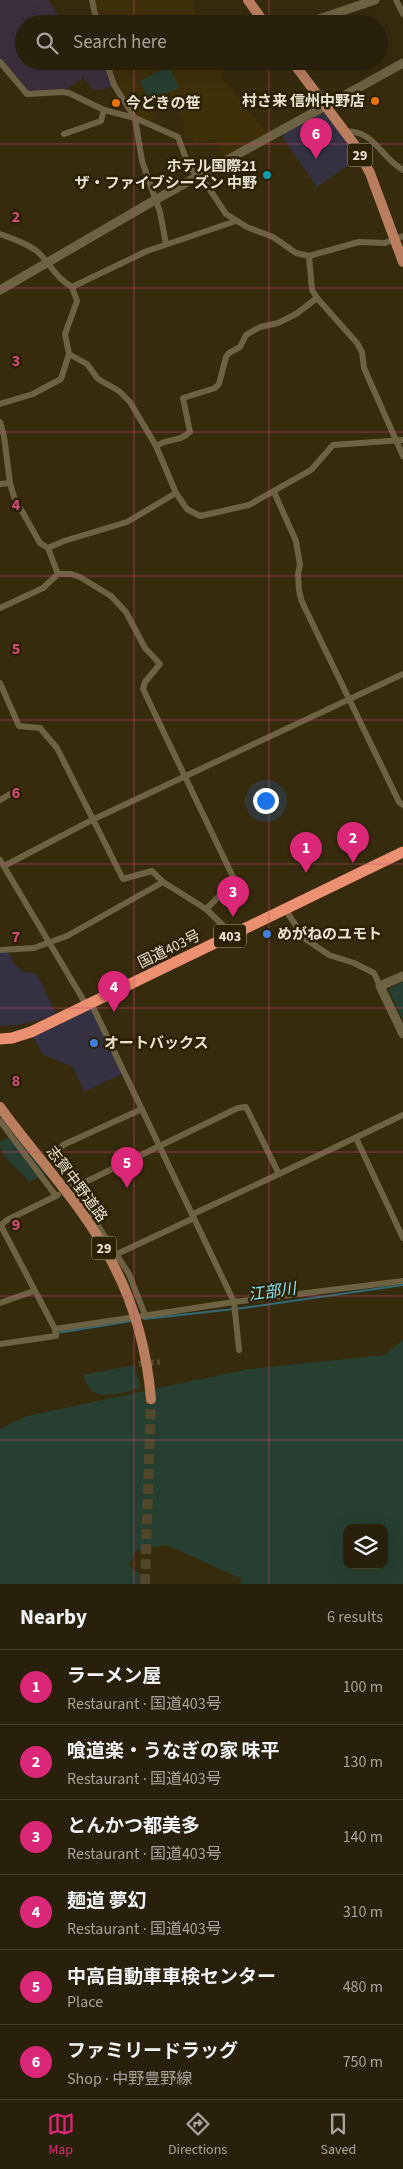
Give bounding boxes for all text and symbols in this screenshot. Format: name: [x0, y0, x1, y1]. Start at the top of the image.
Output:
search box: [15, 15, 388, 70]
icon: search: [33, 29, 61, 57]
text: Search here: [73, 29, 167, 56]
place label: 村さ来 信州中野店: [242, 91, 365, 112]
place label: 今どきの笹: [126, 93, 201, 114]
marker: 村さ来 信州中野店: [369, 95, 381, 107]
marker: 今どきの笹: [110, 97, 122, 109]
pin: 6: [300, 118, 332, 159]
road number: 29: [348, 144, 372, 166]
place label: ホテル国際21 ザ・ファイブシーズン 中野: [75, 156, 257, 194]
marker: ホテル国際21 ザ・ファイブシーズン 中野: [261, 169, 273, 181]
text: 2: [12, 206, 20, 228]
text: 3: [12, 350, 20, 372]
text: 4: [12, 494, 21, 516]
text: 5: [12, 638, 20, 660]
text: 6: [12, 782, 20, 804]
your location: [253, 788, 279, 814]
pin: 2: [337, 822, 369, 863]
pin: 1: [290, 832, 322, 873]
pin: 3: [217, 876, 249, 917]
road number: 403: [214, 924, 246, 948]
place label: めがねのユモト: [277, 924, 382, 945]
street label: 国道403号: [134, 925, 204, 974]
text: 7: [12, 926, 20, 948]
marker: めがねのユモト: [261, 928, 273, 940]
pin: 4: [98, 971, 130, 1012]
place label: オートバックス: [104, 1033, 209, 1054]
marker: オートバックス: [88, 1037, 100, 1049]
text: 8: [12, 1070, 20, 1092]
street label: 志賀中野道路: [41, 1142, 112, 1227]
pin: 5: [111, 1147, 143, 1188]
text: 9: [12, 1214, 20, 1236]
road number: 29: [92, 1236, 116, 1260]
water label: 江部川: [247, 1277, 299, 1306]
map controls: [343, 1524, 388, 1569]
button: layers: [343, 1524, 388, 1569]
text: Nearby: [20, 1602, 87, 1632]
text: 6 results: [327, 1606, 383, 1628]
text: ラーメン屋: [67, 1663, 161, 1690]
text: 1: [32, 1676, 40, 1698]
text: 100 m: [343, 1676, 383, 1698]
text: Restaurant · 国道403号: [67, 1693, 222, 1715]
text: 喰道楽・うなぎの家 味平: [67, 1738, 280, 1765]
text: 2: [32, 1751, 40, 1773]
text: 130 m: [343, 1751, 383, 1773]
text: Restaurant · 国道403号: [67, 1768, 222, 1790]
text: とんかつ都美多: [67, 1813, 200, 1840]
text: 3: [32, 1826, 40, 1848]
text: 140 m: [343, 1826, 383, 1848]
text: Restaurant · 国道403号: [67, 1843, 222, 1865]
text: 麺道 夢幻: [67, 1888, 147, 1915]
text: 4: [32, 1901, 40, 1923]
text: 310 m: [343, 1901, 383, 1923]
text: Restaurant · 国道403号: [67, 1918, 222, 1940]
text: 中高自動車車検センター: [67, 1964, 276, 1991]
text: 5: [32, 1976, 40, 1998]
text: 480 m: [343, 1976, 383, 1998]
text: Place: [67, 1991, 103, 2013]
text: ファミリードラッグ: [67, 2038, 238, 2065]
text: 6: [32, 2051, 40, 2073]
text: 750 m: [343, 2051, 383, 2073]
text: Shop · 中野豊野線: [67, 2068, 192, 2090]
tab: Map: [47, 2110, 75, 2160]
tab: Directions: [168, 2110, 227, 2160]
tab: Saved: [321, 2110, 356, 2160]

